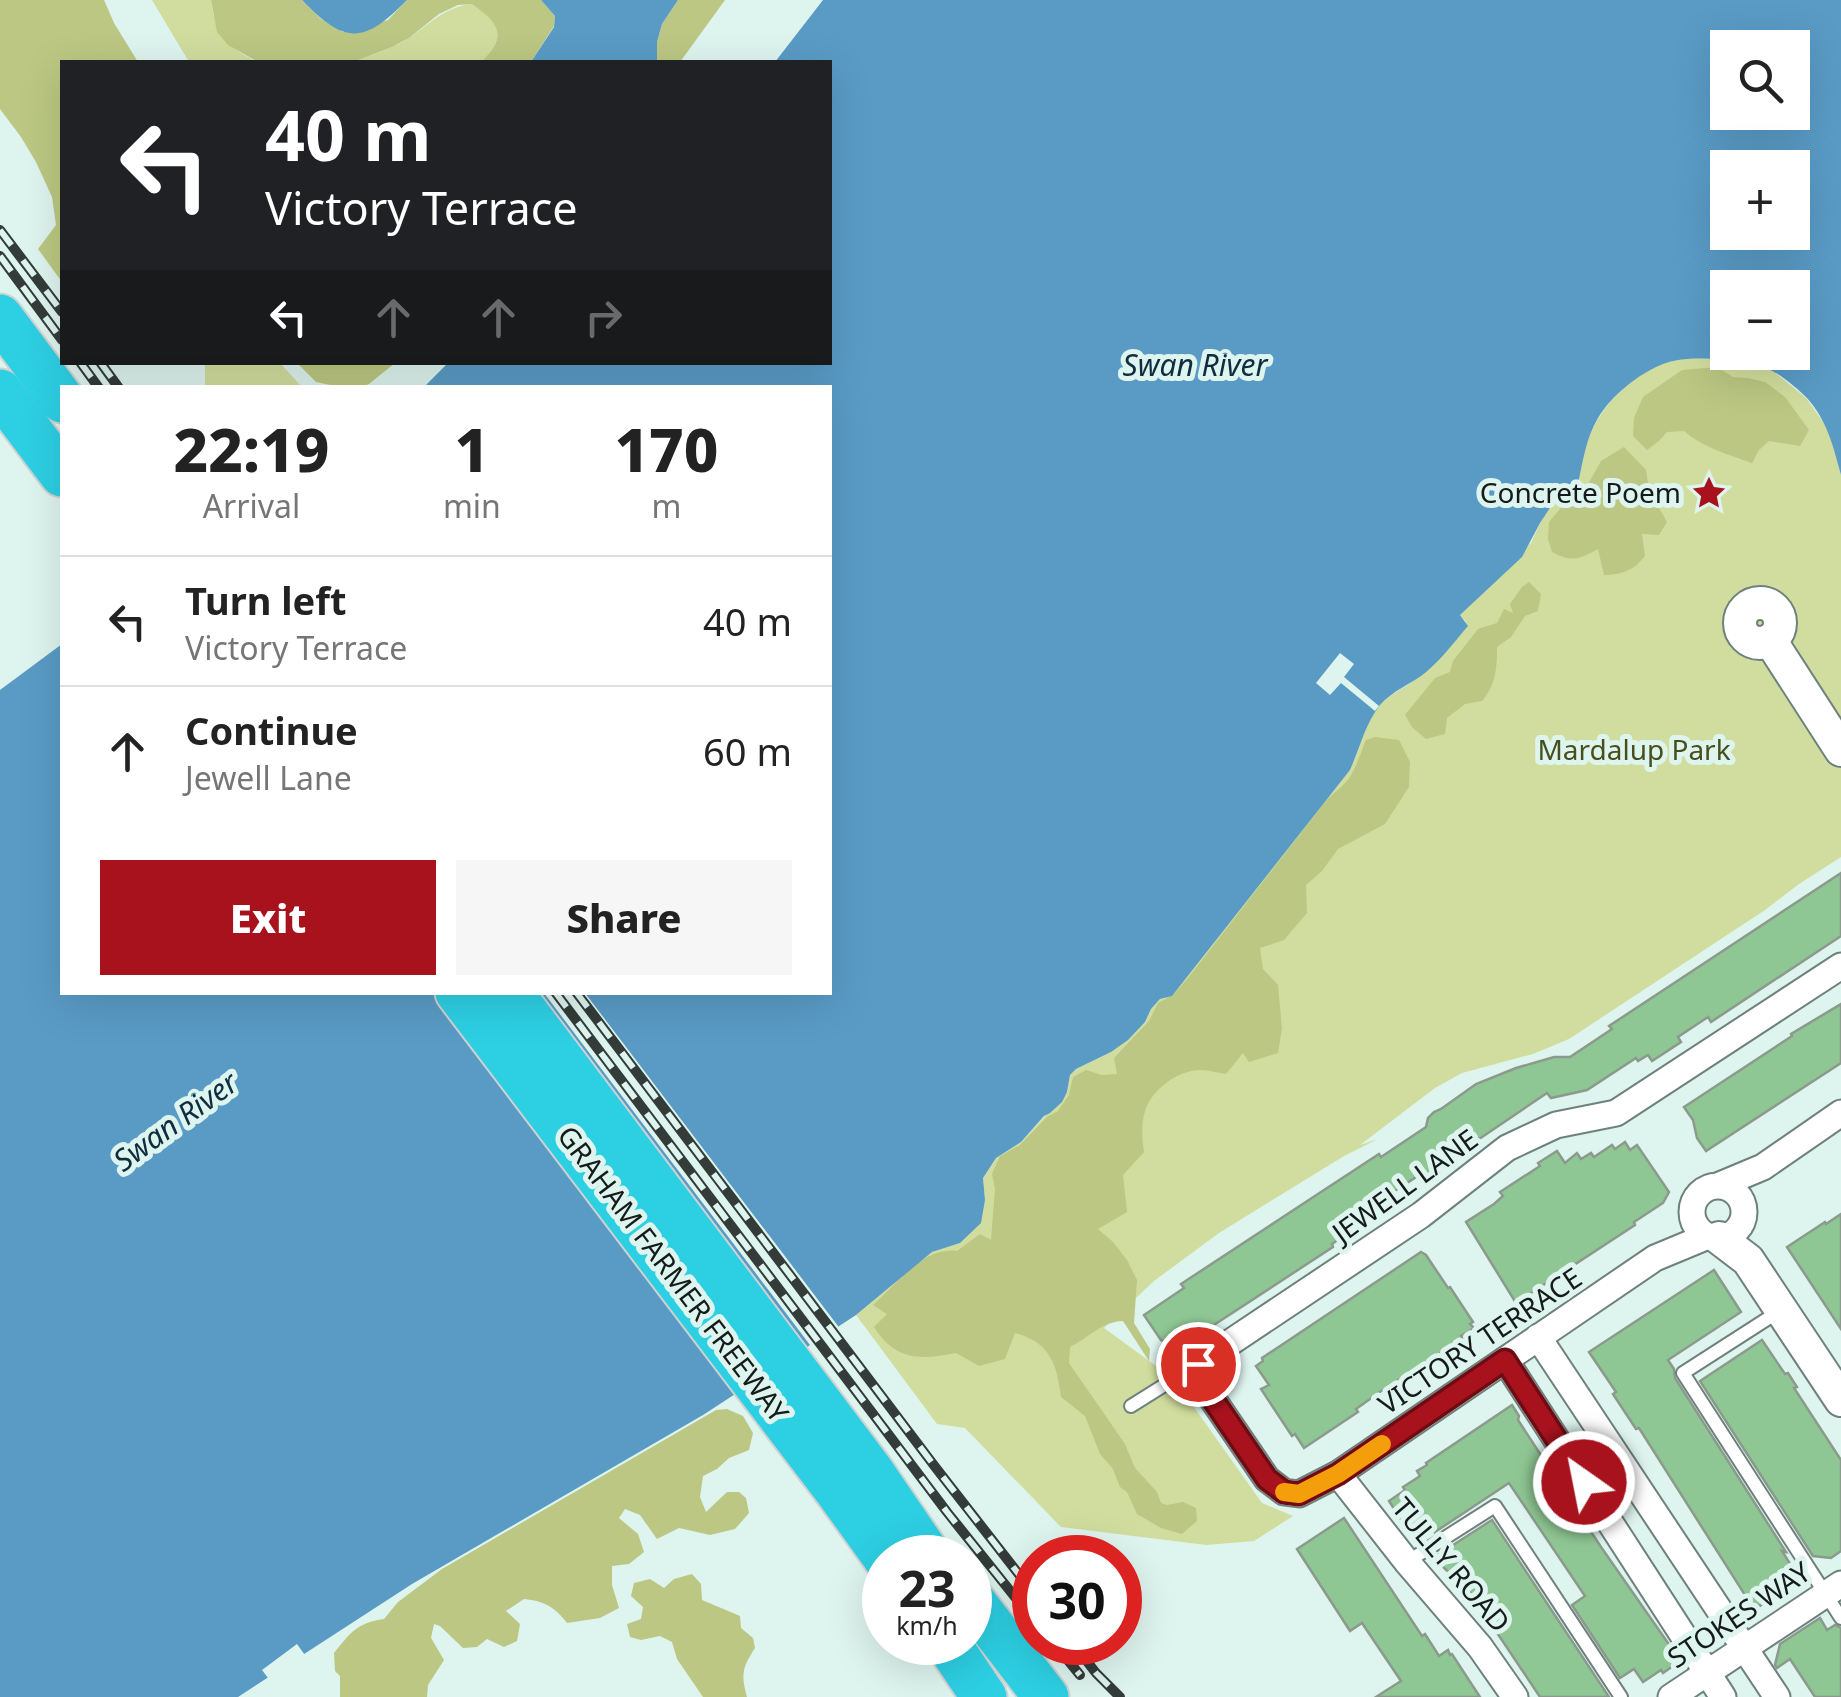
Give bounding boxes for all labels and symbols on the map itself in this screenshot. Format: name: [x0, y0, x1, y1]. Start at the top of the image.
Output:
water label: Swan River: [1123, 344, 1269, 385]
place label: Concrete Poem: [1480, 473, 1681, 511]
place icon: Concrete Poem: [1690, 474, 1728, 512]
park label: Mardalup Park: [1537, 730, 1731, 768]
water label: Swan River: [104, 1061, 247, 1180]
street label: GRAHAM FARMER FREEWAY: [550, 1117, 798, 1430]
street label: JEWELL LANE: [1322, 1120, 1485, 1253]
street label: VICTORY TERRACE: [1370, 1258, 1589, 1422]
pin: [1156, 1322, 1241, 1407]
position arrow: [1532, 1430, 1636, 1534]
street label: TULLY ROAD: [1384, 1489, 1519, 1640]
speed limit sign: 30: [1012, 1535, 1142, 1665]
street label: STOKES WAY: [1660, 1552, 1817, 1676]

